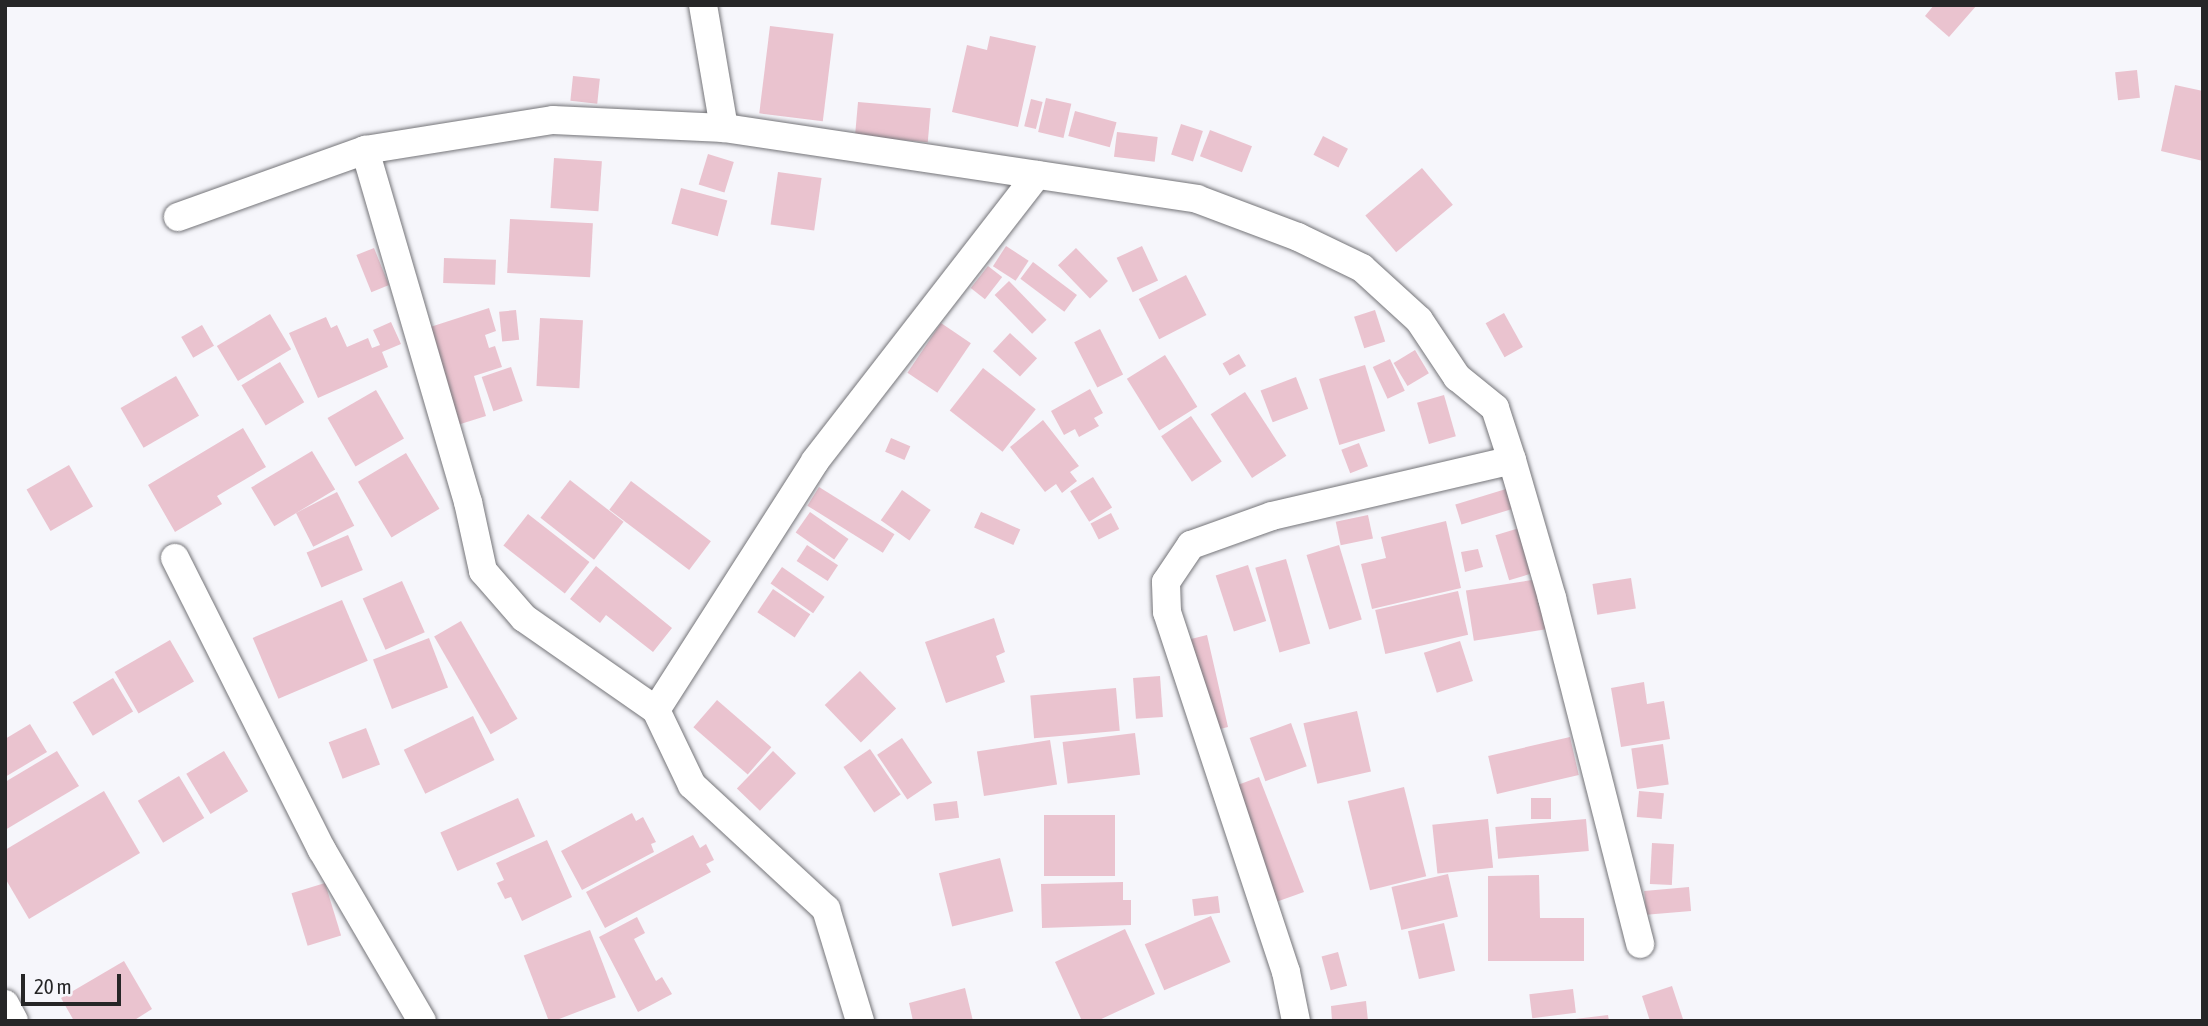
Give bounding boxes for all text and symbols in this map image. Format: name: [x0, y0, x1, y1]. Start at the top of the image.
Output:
scale bar: [24, 960, 124, 1004]
text: 20 m: [34, 974, 72, 998]

